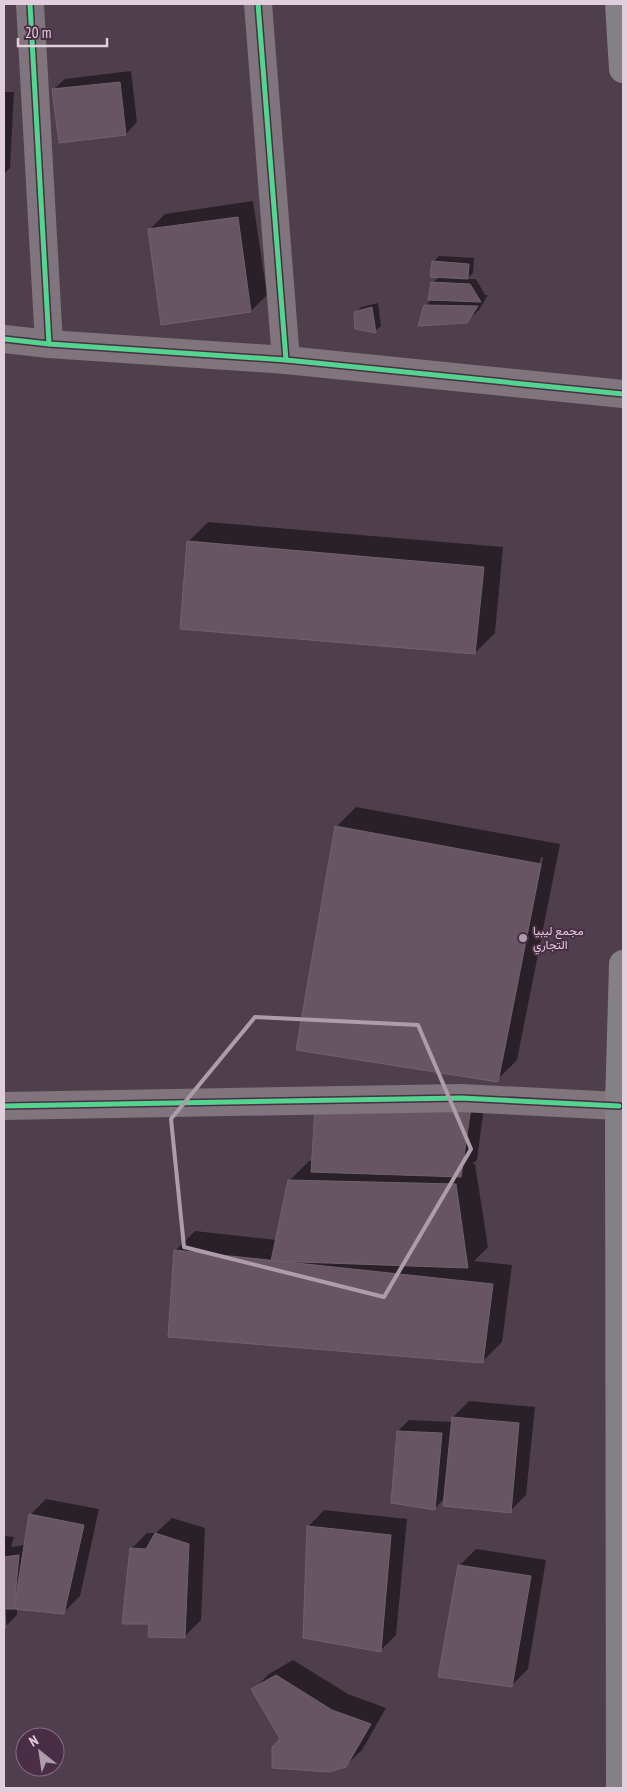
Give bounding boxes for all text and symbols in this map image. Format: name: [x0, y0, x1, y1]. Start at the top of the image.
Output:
scale bar: [18, 15, 106, 47]
text: 20 m: [25, 23, 51, 42]
place label: مجمع ليبيا التجاري: [533, 923, 584, 955]
marker: مجمع ليبيا التجاري: [517, 932, 529, 944]
north arrow: [15, 1727, 65, 1777]
text: N: [26, 1731, 41, 1750]

